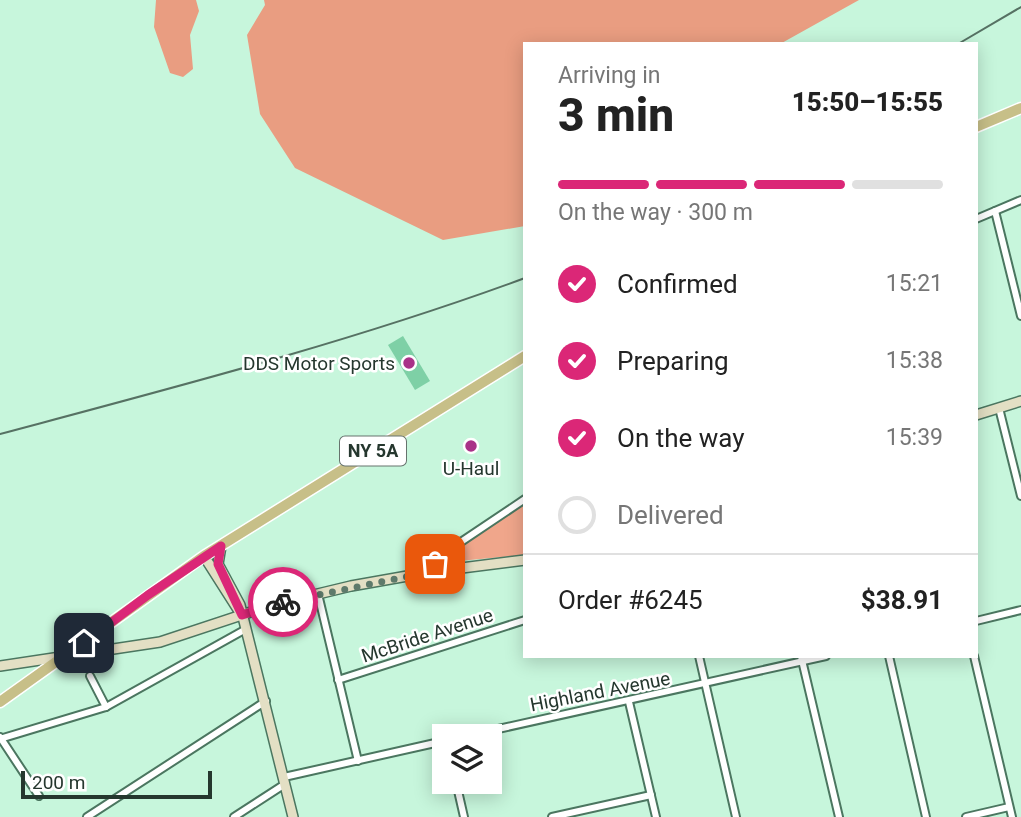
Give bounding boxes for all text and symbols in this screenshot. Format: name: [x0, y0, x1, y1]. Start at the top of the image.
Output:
text: Arriving in: [558, 62, 661, 89]
text: 15:50–15:55: [792, 87, 943, 117]
text: 3 min: [558, 88, 674, 142]
text: On the way · 300 m: [558, 199, 753, 226]
icon: check: [558, 265, 596, 303]
text: Confirmed: [617, 269, 738, 299]
text: 15:21: [886, 270, 943, 297]
icon: check: [558, 342, 596, 380]
text: Preparing: [617, 346, 729, 376]
text: 15:38: [886, 347, 943, 374]
place label: DDS Motor Sports: [243, 352, 395, 375]
marker: DDS Motor Sports: [401, 355, 417, 371]
icon: check: [558, 419, 596, 457]
text: On the way: [617, 423, 745, 453]
text: 15:39: [886, 424, 943, 451]
road number: NY 5A: [340, 436, 406, 466]
marker: U-Haul: [463, 438, 479, 454]
place label: U-Haul: [443, 457, 499, 480]
text: Delivered: [617, 500, 724, 530]
pin: [405, 534, 465, 594]
icon: bag: [416, 545, 454, 583]
courier: [248, 567, 318, 637]
icon: bike: [264, 583, 302, 621]
text: Order #6245: [558, 585, 703, 615]
text: $38.91: [861, 585, 943, 615]
street label: McBride Avenue: [358, 603, 496, 668]
pin: [54, 613, 114, 673]
icon: home: [65, 624, 103, 662]
street label: Highland Avenue: [528, 667, 672, 716]
map controls: [432, 724, 502, 794]
button: layers: [432, 724, 502, 794]
scale bar: [21, 768, 212, 800]
text: 200 m: [32, 771, 85, 794]

